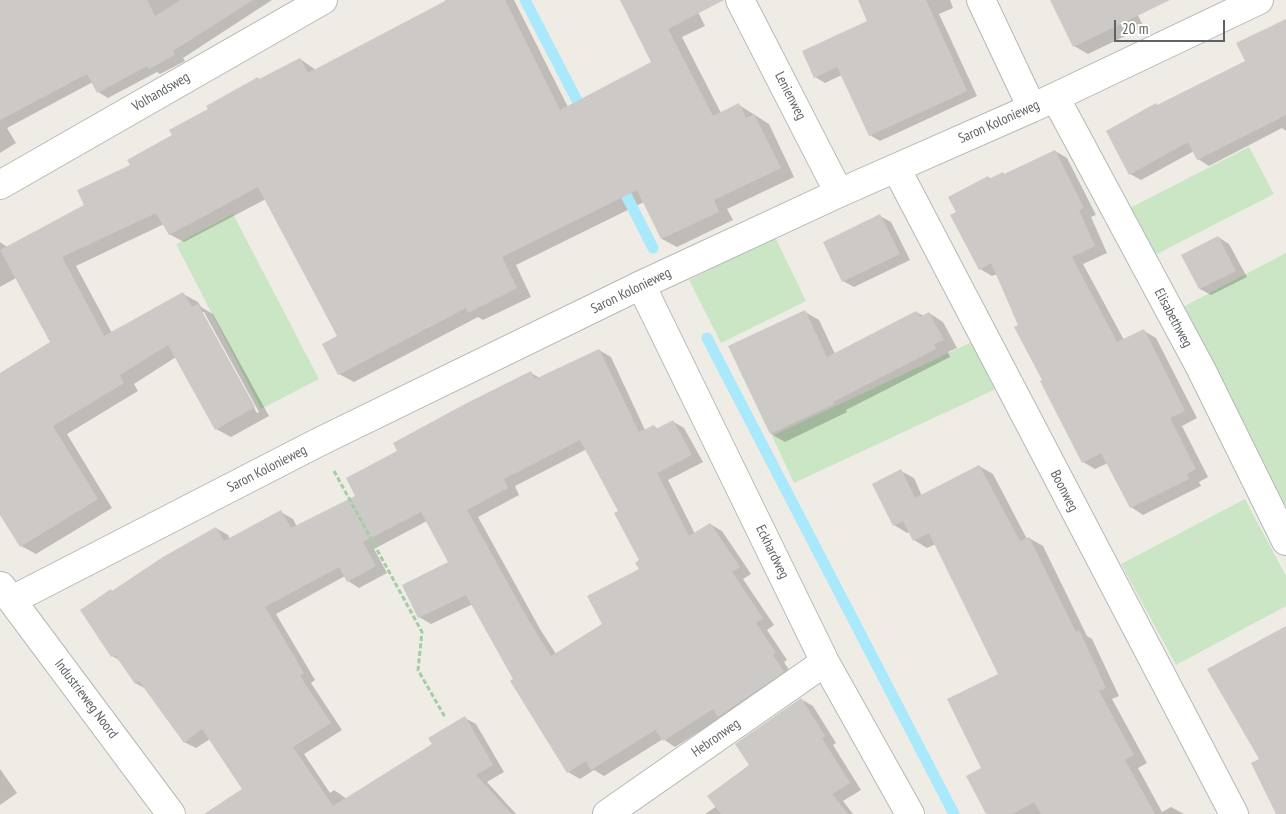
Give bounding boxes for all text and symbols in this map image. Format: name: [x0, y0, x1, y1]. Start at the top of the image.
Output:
scale bar: [1116, 10, 1227, 42]
text: 20 m: [1122, 19, 1148, 38]
street label: Volhandsweg: [129, 69, 193, 115]
street label: Lenienweg: [771, 69, 809, 123]
street label: Saron Kolonieweg: [956, 97, 1042, 147]
street label: Saron Kolonieweg: [588, 264, 674, 318]
street label: Elisabethweg: [1150, 286, 1196, 350]
street label: Saron Kolonieweg: [224, 442, 310, 496]
street label: Boonweg: [1046, 467, 1082, 515]
street label: Eckhardweg: [752, 522, 792, 582]
street label: Industrieweg Noord: [51, 656, 121, 742]
street label: Hebronweg: [689, 715, 743, 761]

